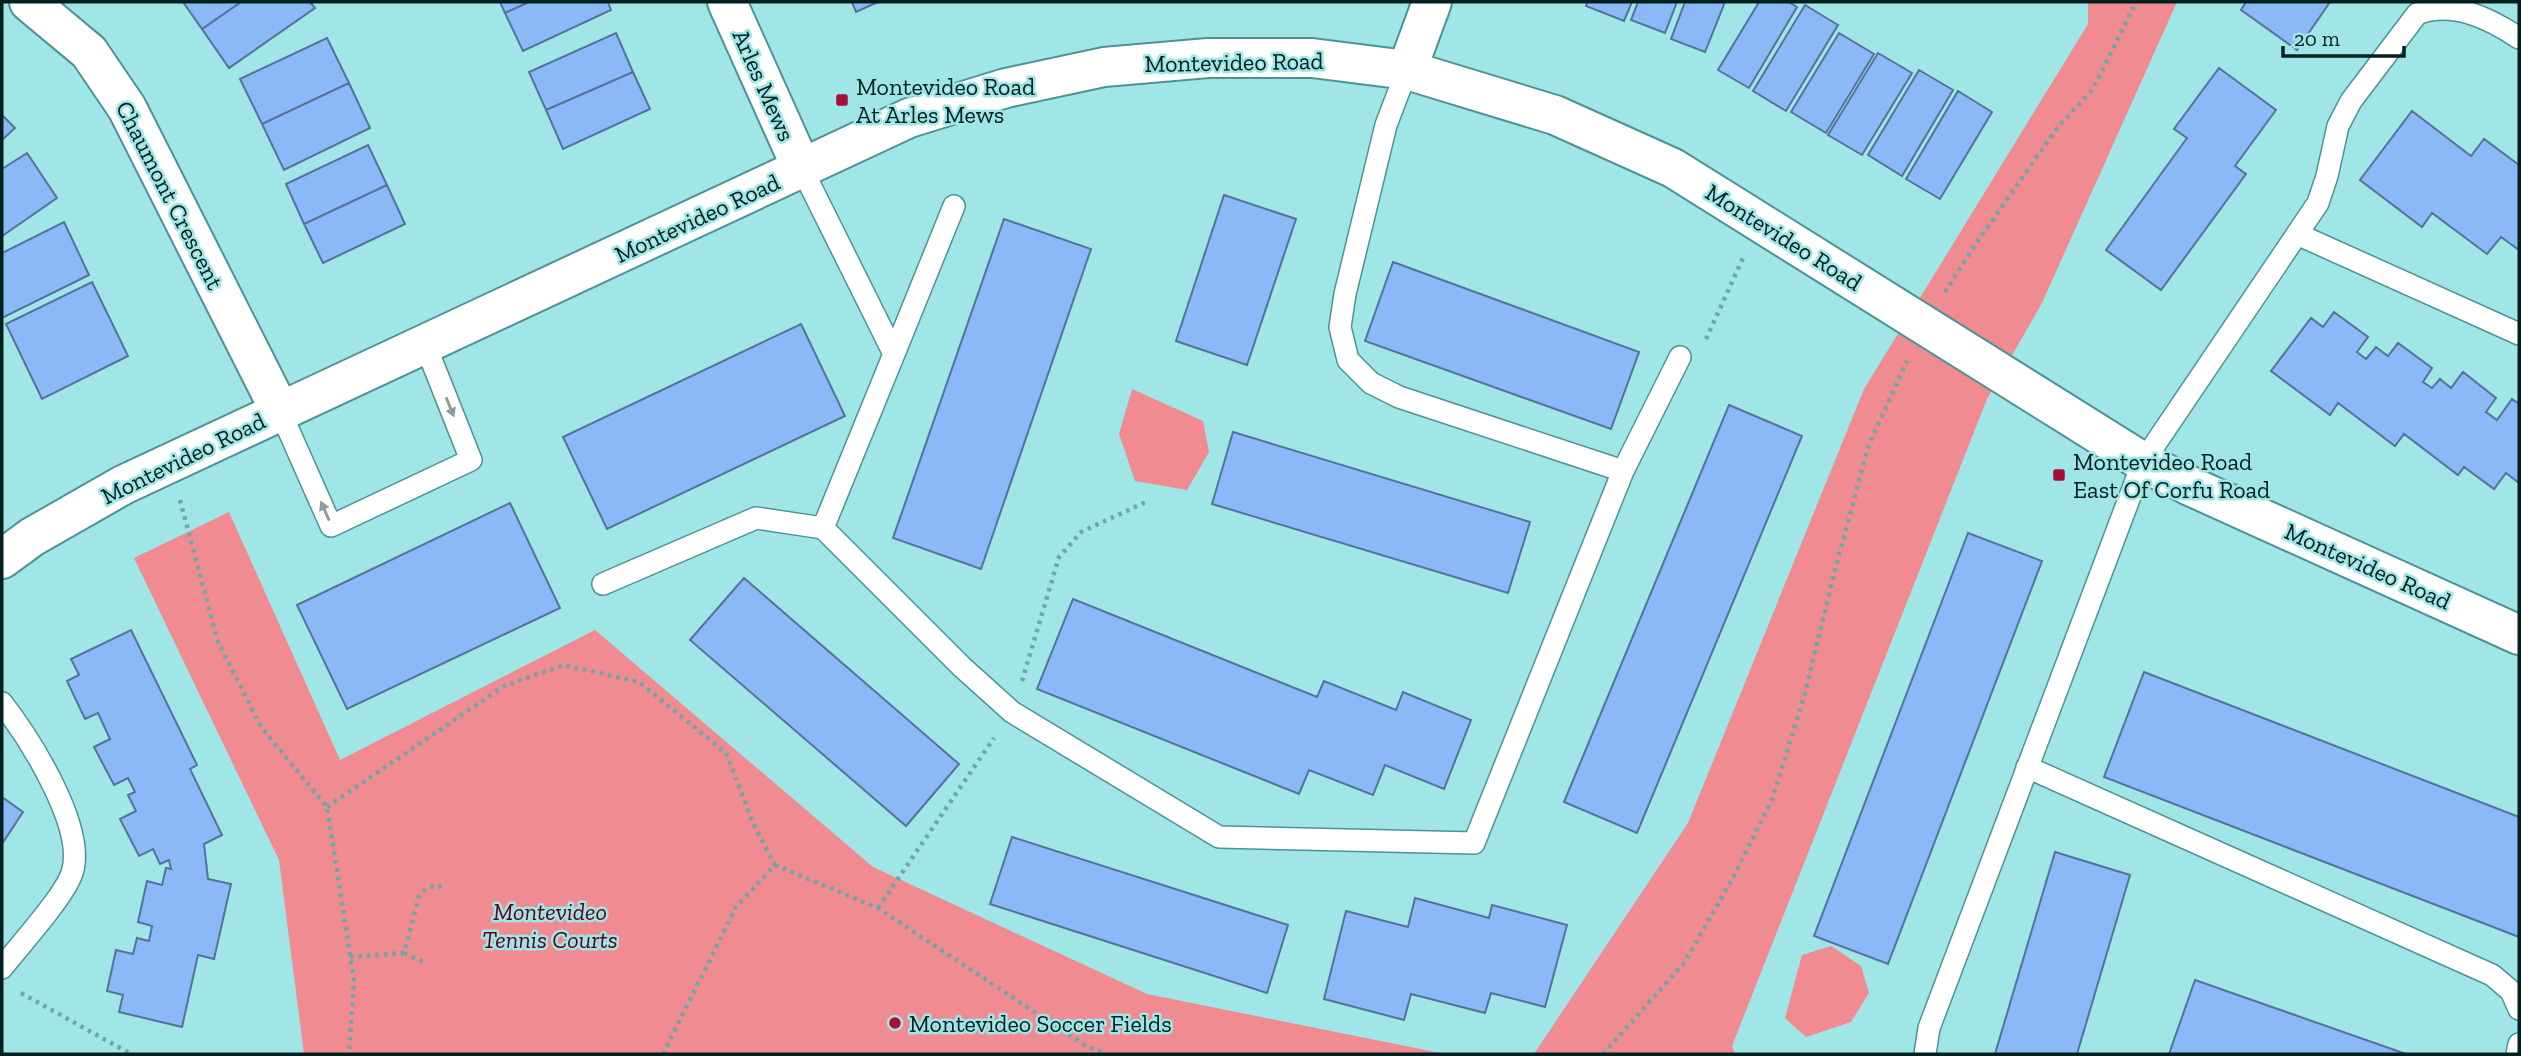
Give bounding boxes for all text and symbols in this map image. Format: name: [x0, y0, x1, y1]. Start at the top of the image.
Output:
scale bar: [2283, 14, 2404, 58]
street label: Arles Mews: [726, 25, 802, 145]
text: 20 m: [2294, 26, 2340, 51]
street label: Montevideo Road: [1144, 46, 1324, 78]
place label: Montevideo Road At Arles Mews: [856, 72, 1035, 129]
marker: Montevideo Road At Arles Mews: [834, 92, 850, 108]
street label: Chaumont Crescent: [110, 96, 230, 294]
street label: Montevideo Road: [610, 167, 784, 269]
street label: Montevideo Road: [1700, 177, 1868, 297]
one-way arrow: [445, 397, 456, 418]
street label: Montevideo Road: [96, 406, 270, 510]
place label: Montevideo Road East Of Corfu Road: [2073, 447, 2270, 504]
marker: Montevideo Road East Of Corfu Road: [2051, 467, 2067, 483]
one-way arrow: [319, 501, 331, 521]
street label: Montevideo Road: [2280, 516, 2456, 616]
park label: Montevideo Tennis Courts: [482, 897, 618, 954]
place label: Montevideo Soccer Fields: [909, 1009, 1172, 1038]
marker: Montevideo Soccer Fields: [887, 1015, 903, 1031]

